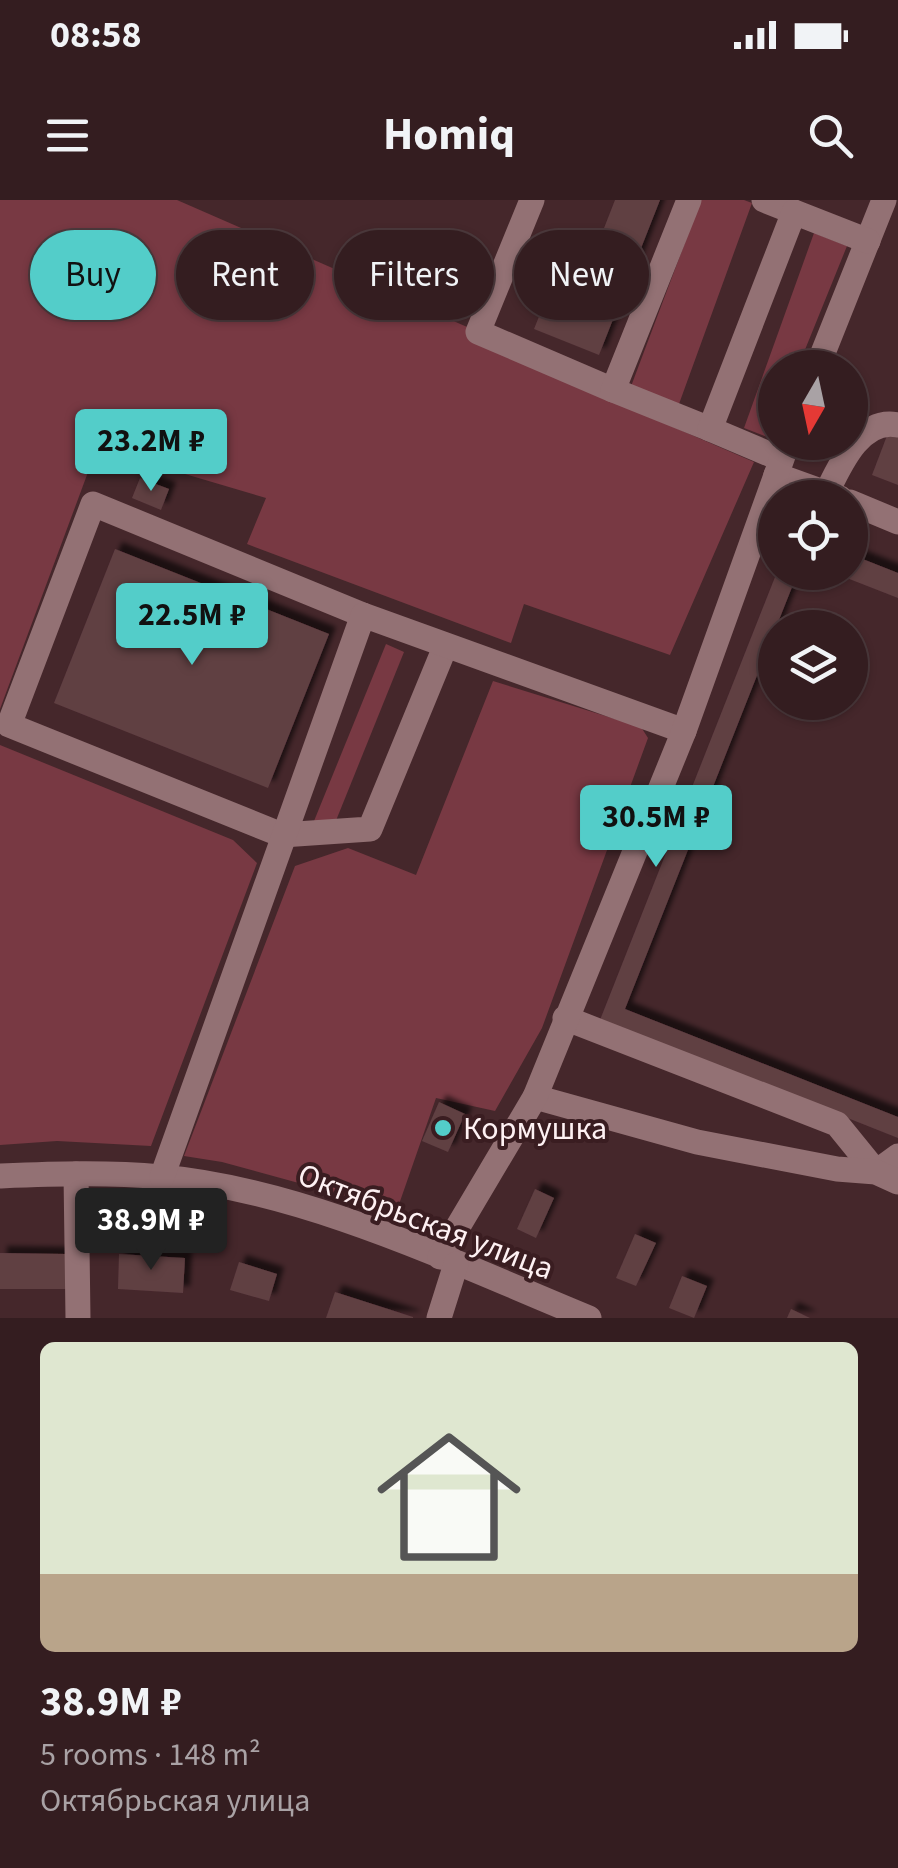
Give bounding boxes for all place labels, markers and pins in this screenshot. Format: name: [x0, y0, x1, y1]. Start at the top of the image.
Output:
pin: 23.2M ₽: [59, 409, 243, 494]
pin: 22.5M ₽: [100, 583, 284, 668]
pin: 30.5M ₽: [564, 785, 748, 870]
place label: Кормушка: [463, 1106, 607, 1152]
marker: Кормушка: [432, 1117, 454, 1139]
pin: 38.9M ₽: [59, 1188, 243, 1273]

